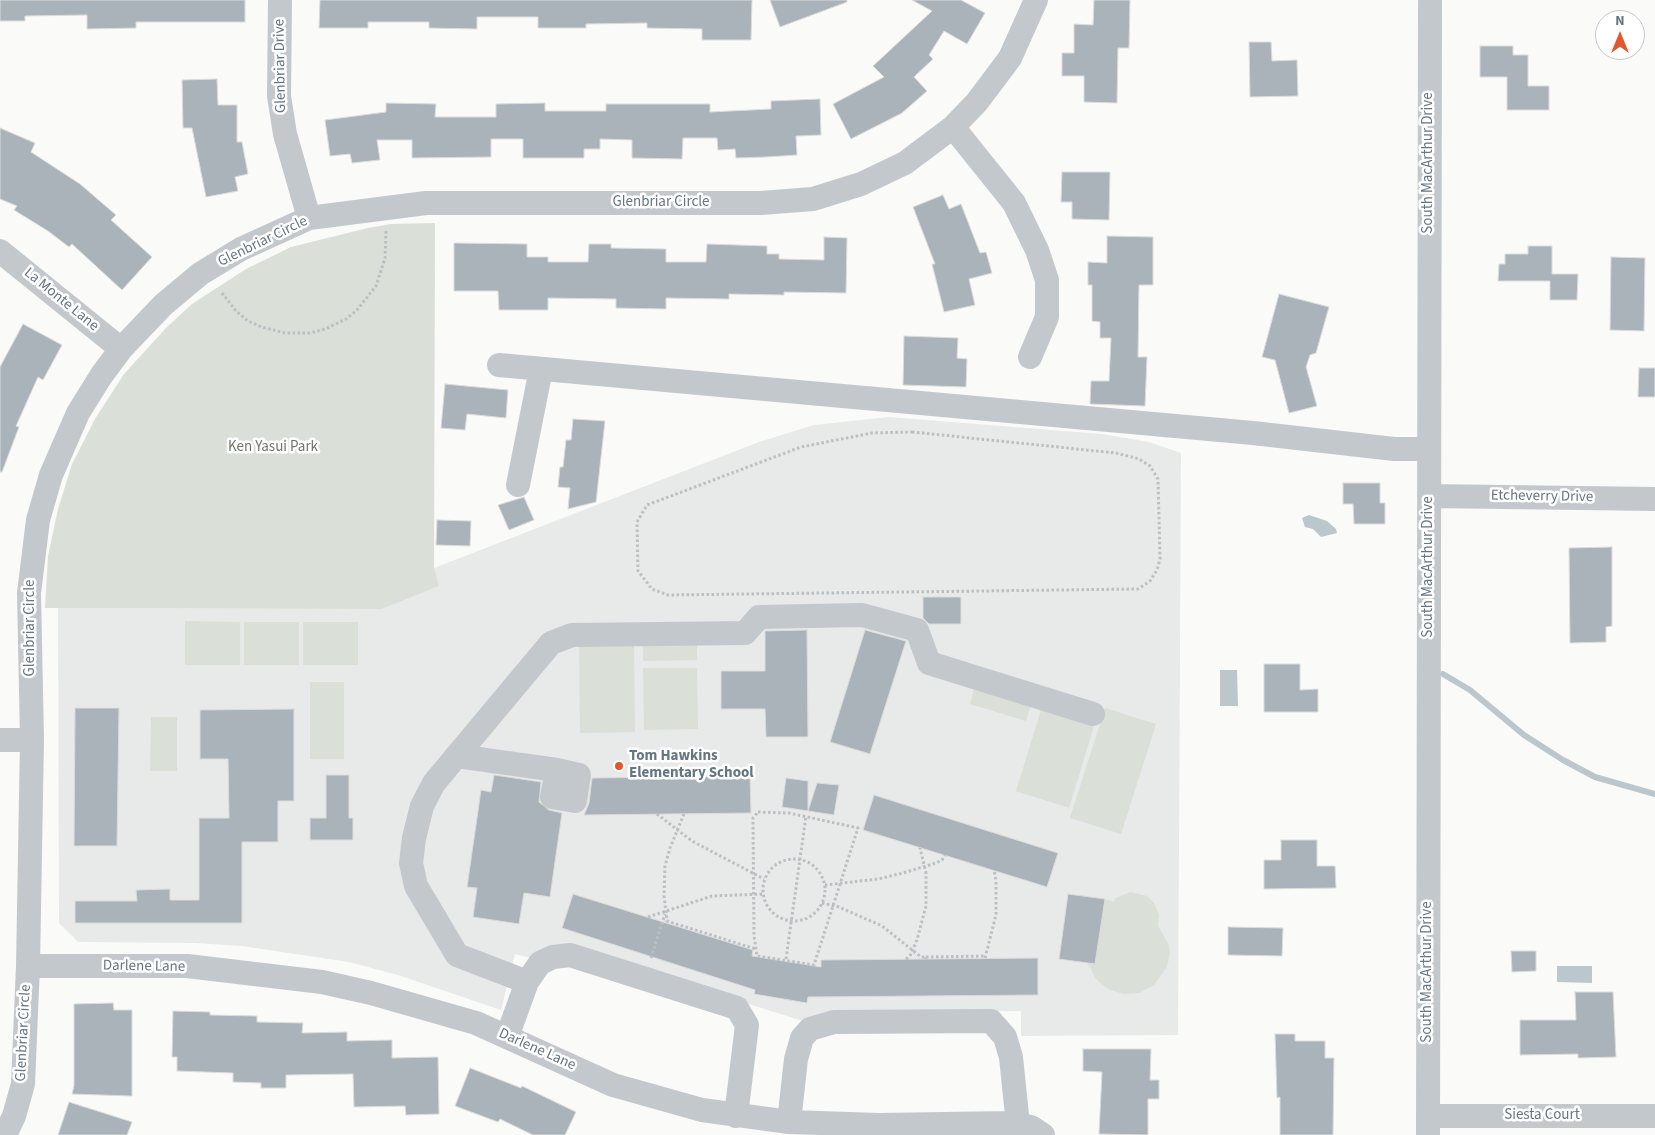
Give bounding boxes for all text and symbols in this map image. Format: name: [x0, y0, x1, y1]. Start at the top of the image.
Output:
north arrow: [1595, 10, 1645, 60]
text: N: [1615, 11, 1625, 31]
street label: Glenbriar Drive: [271, 19, 291, 113]
street label: South MacArthur Drive: [1420, 92, 1438, 234]
street label: Glenbriar Circle: [612, 194, 710, 212]
street label: Glenbriar Circle: [215, 213, 311, 271]
street label: La Monte Lane: [20, 264, 102, 336]
park label: Ken Yasui Park: [228, 439, 318, 457]
street label: Etcheverry Drive: [1491, 487, 1593, 507]
street label: South MacArthur Drive: [1420, 496, 1438, 638]
street label: Glenbriar Circle: [22, 579, 40, 677]
place label: Tom Hawkins Elementary School: [629, 748, 754, 783]
marker: Tom Hawkins Elementary School: [613, 760, 625, 772]
street label: South MacArthur Drive: [1419, 901, 1437, 1043]
street label: Darlene Lane: [103, 957, 185, 977]
street label: Glenbriar Circle: [12, 984, 36, 1082]
street label: Darlene Lane: [496, 1025, 578, 1075]
street label: Siesta Court: [1504, 1107, 1580, 1125]

